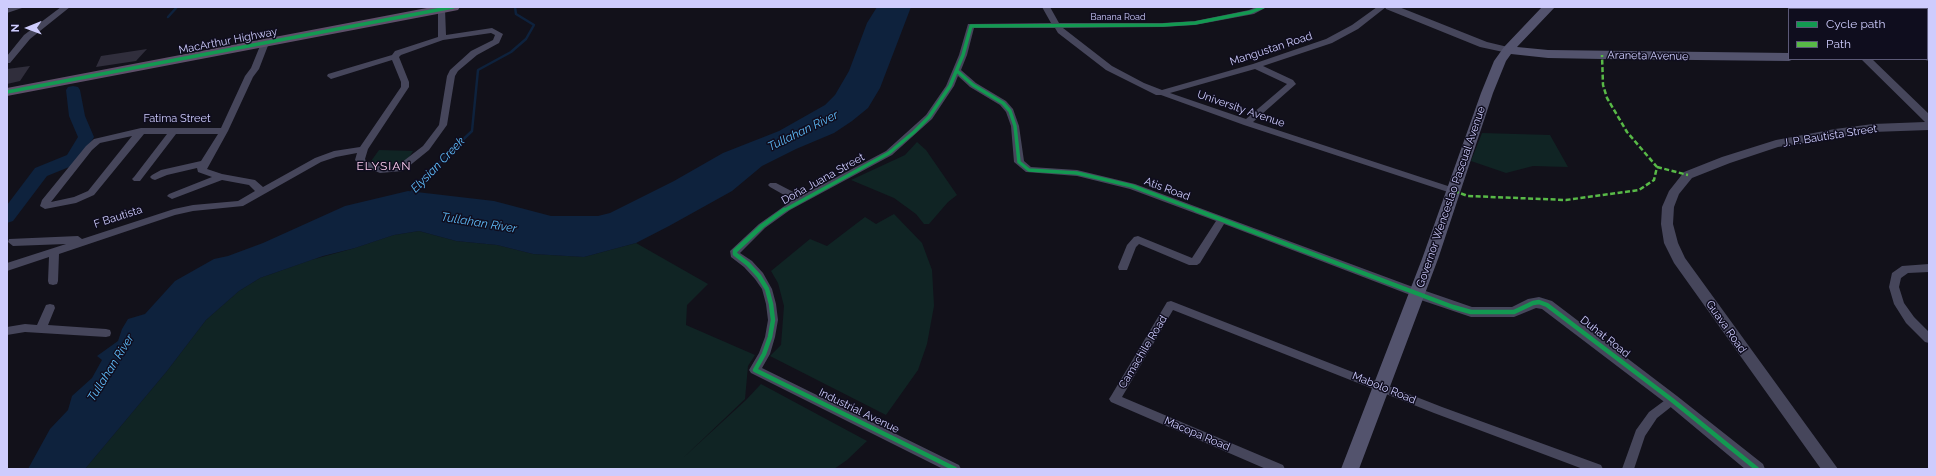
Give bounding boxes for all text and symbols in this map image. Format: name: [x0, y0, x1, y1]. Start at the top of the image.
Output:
north arrow: [8, 8, 48, 48]
legend: [1788, 8, 1928, 60]
street label: Banana Road: [1090, 12, 1146, 22]
text: Cycle path: [1826, 17, 1885, 31]
text: N: [9, 24, 22, 33]
street label: MacArthur Highway: [177, 25, 279, 57]
street label: Mangustan Road: [1228, 29, 1314, 69]
text: Path: [1826, 37, 1851, 51]
street label: Araneta Avenue: [1607, 49, 1689, 63]
street label: University Avenue: [1195, 88, 1287, 130]
street label: Governor Wenceslao Pascual Avenue: [1414, 105, 1488, 289]
water label: Tullahan River: [766, 108, 840, 154]
street label: Fatima Street: [143, 112, 211, 126]
street label: J. P. Bautista Street: [1782, 122, 1878, 150]
water label: Elysian Creek: [408, 134, 468, 196]
street label: Doña Juana Street: [779, 151, 867, 207]
district label: ELYSIAN: [356, 159, 412, 173]
street label: Atis Road: [1142, 175, 1192, 203]
street label: F Bautista: [92, 203, 144, 231]
water label: Tullahan River: [440, 210, 518, 236]
street label: Guava Road: [1703, 298, 1749, 356]
street label: Camachile Road: [1116, 313, 1170, 391]
street label: Duhat Road: [1577, 313, 1633, 361]
water label: Tullahan River: [85, 332, 137, 404]
street label: Mabolo Road: [1350, 369, 1418, 407]
street label: Industrial Avenue: [816, 386, 902, 436]
street label: Macopa Road: [1162, 414, 1232, 454]

